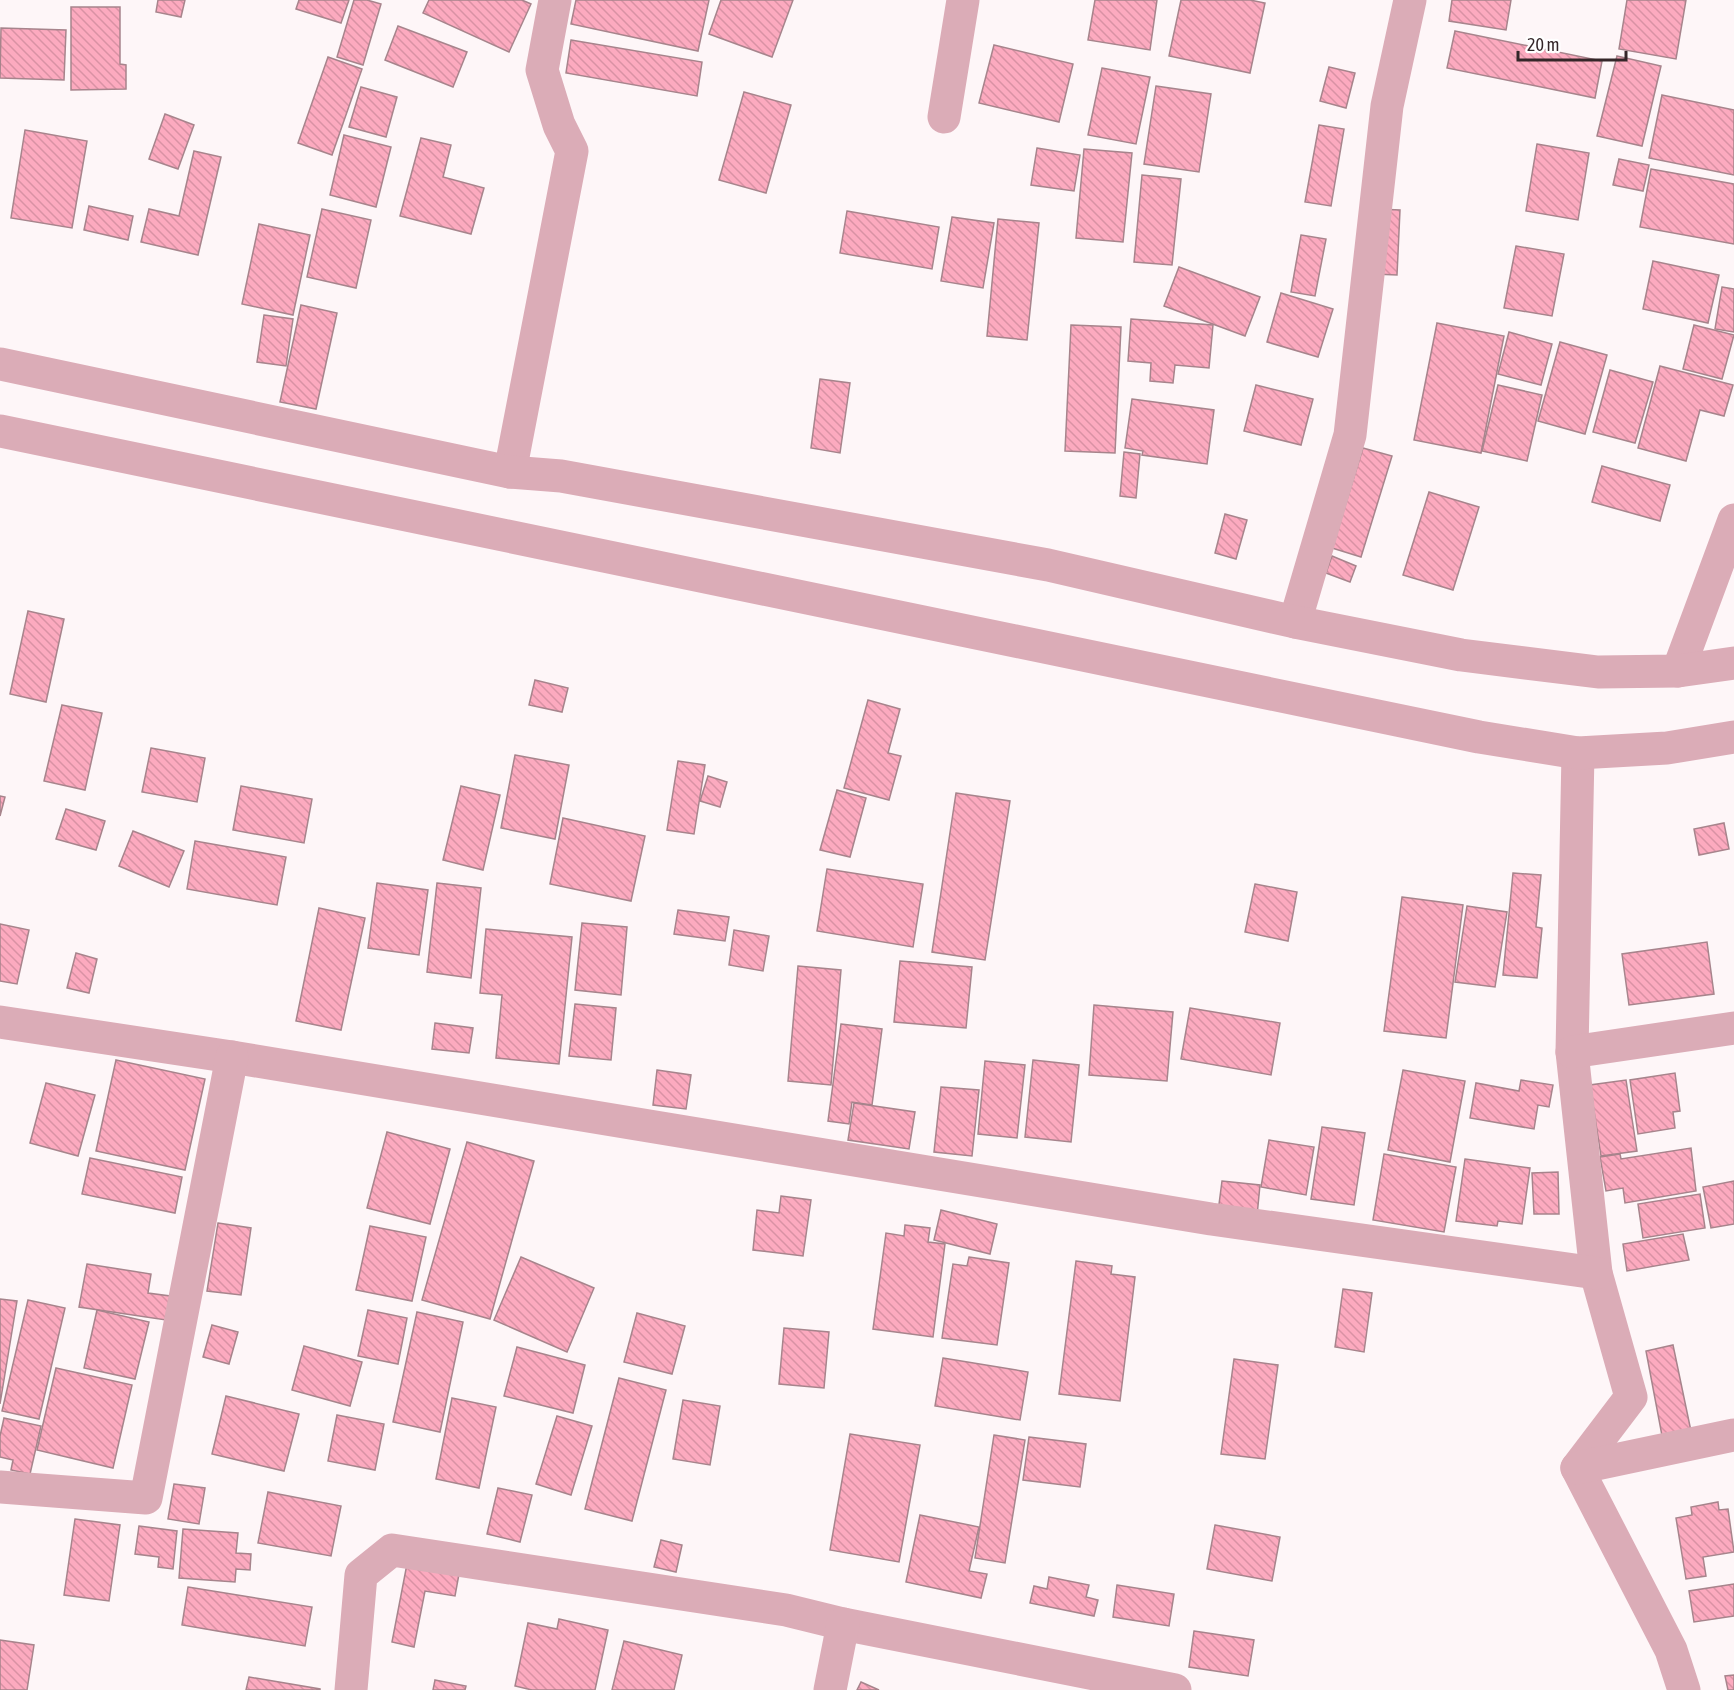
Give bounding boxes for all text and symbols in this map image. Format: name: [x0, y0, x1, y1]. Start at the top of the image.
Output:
scale bar: [1518, 24, 1626, 62]
text: 20 m: [1527, 34, 1559, 55]

